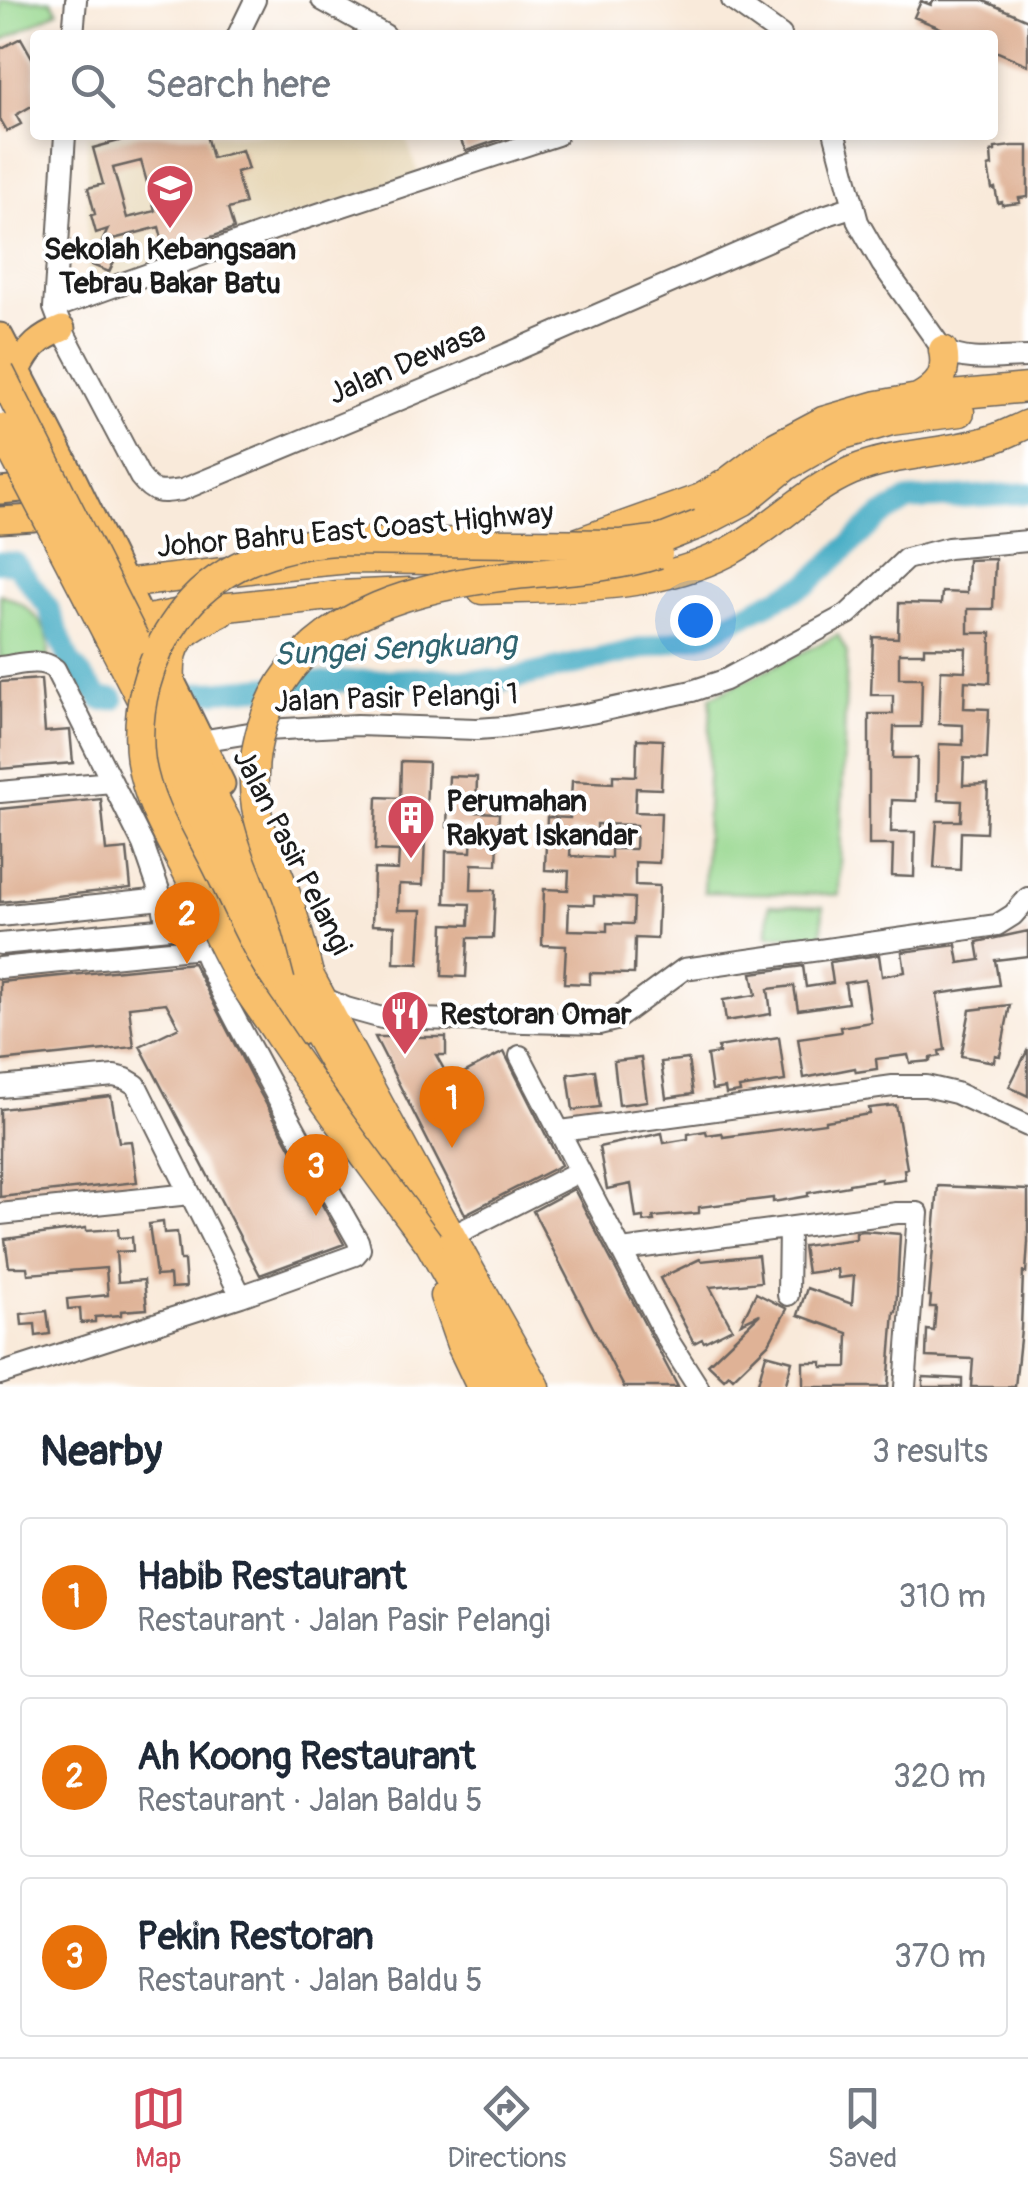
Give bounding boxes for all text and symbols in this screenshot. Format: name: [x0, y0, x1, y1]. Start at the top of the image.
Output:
search box: [30, 30, 998, 140]
icon: search: [65, 58, 120, 113]
text: Search here: [145, 61, 331, 109]
school or university icon: Sekolah Kebangsaan Tebrau Bakar Batu: [144, 162, 196, 230]
place label: Sekolah Kebangsaan Tebrau Bakar Batu: [44, 231, 296, 302]
street label: Jalan Dewasa: [323, 313, 491, 413]
street label: Johor Bahru East Coast Highway: [155, 494, 555, 566]
your location: [670, 595, 721, 646]
water label: Sungei Sengkuang: [273, 623, 520, 675]
street label: Jalan Pasir Pelangi 1: [273, 675, 519, 721]
street label: Jalan Pasir Pelangi: [224, 743, 360, 961]
place label: Perumahan Rakyat Iskandar: [446, 783, 638, 854]
building icon: Perumahan Rakyat Iskandar: [385, 792, 437, 860]
pin: 2: [154, 882, 220, 964]
restaurant icon: Restoran Omar: [379, 988, 431, 1056]
place label: Restoran Omar: [440, 996, 632, 1033]
pin: 1: [420, 1066, 484, 1148]
pin: 3: [284, 1134, 348, 1216]
text: Nearby: [40, 1426, 162, 1478]
text: 3 results: [872, 1432, 988, 1472]
text: Habib Restaurant: [137, 1553, 407, 1601]
text: 1: [68, 1577, 81, 1617]
text: 310 m: [898, 1577, 986, 1617]
text: Restaurant · Jalan Pasir Pelangi: [137, 1601, 550, 1641]
text: Ah Koong Restaurant: [137, 1733, 476, 1781]
text: 2: [66, 1757, 83, 1797]
text: 320 m: [893, 1757, 986, 1797]
text: Restaurant · Jalan Baldu 5: [137, 1781, 483, 1821]
text: Pekin Restoran: [137, 1913, 374, 1961]
text: 3: [66, 1937, 83, 1977]
text: 370 m: [894, 1937, 986, 1977]
text: Restaurant · Jalan Baldu 5: [137, 1961, 483, 2001]
tab: Map: [131, 2081, 186, 2176]
tab: Directions: [447, 2081, 566, 2176]
tab: Saved: [828, 2081, 897, 2176]

